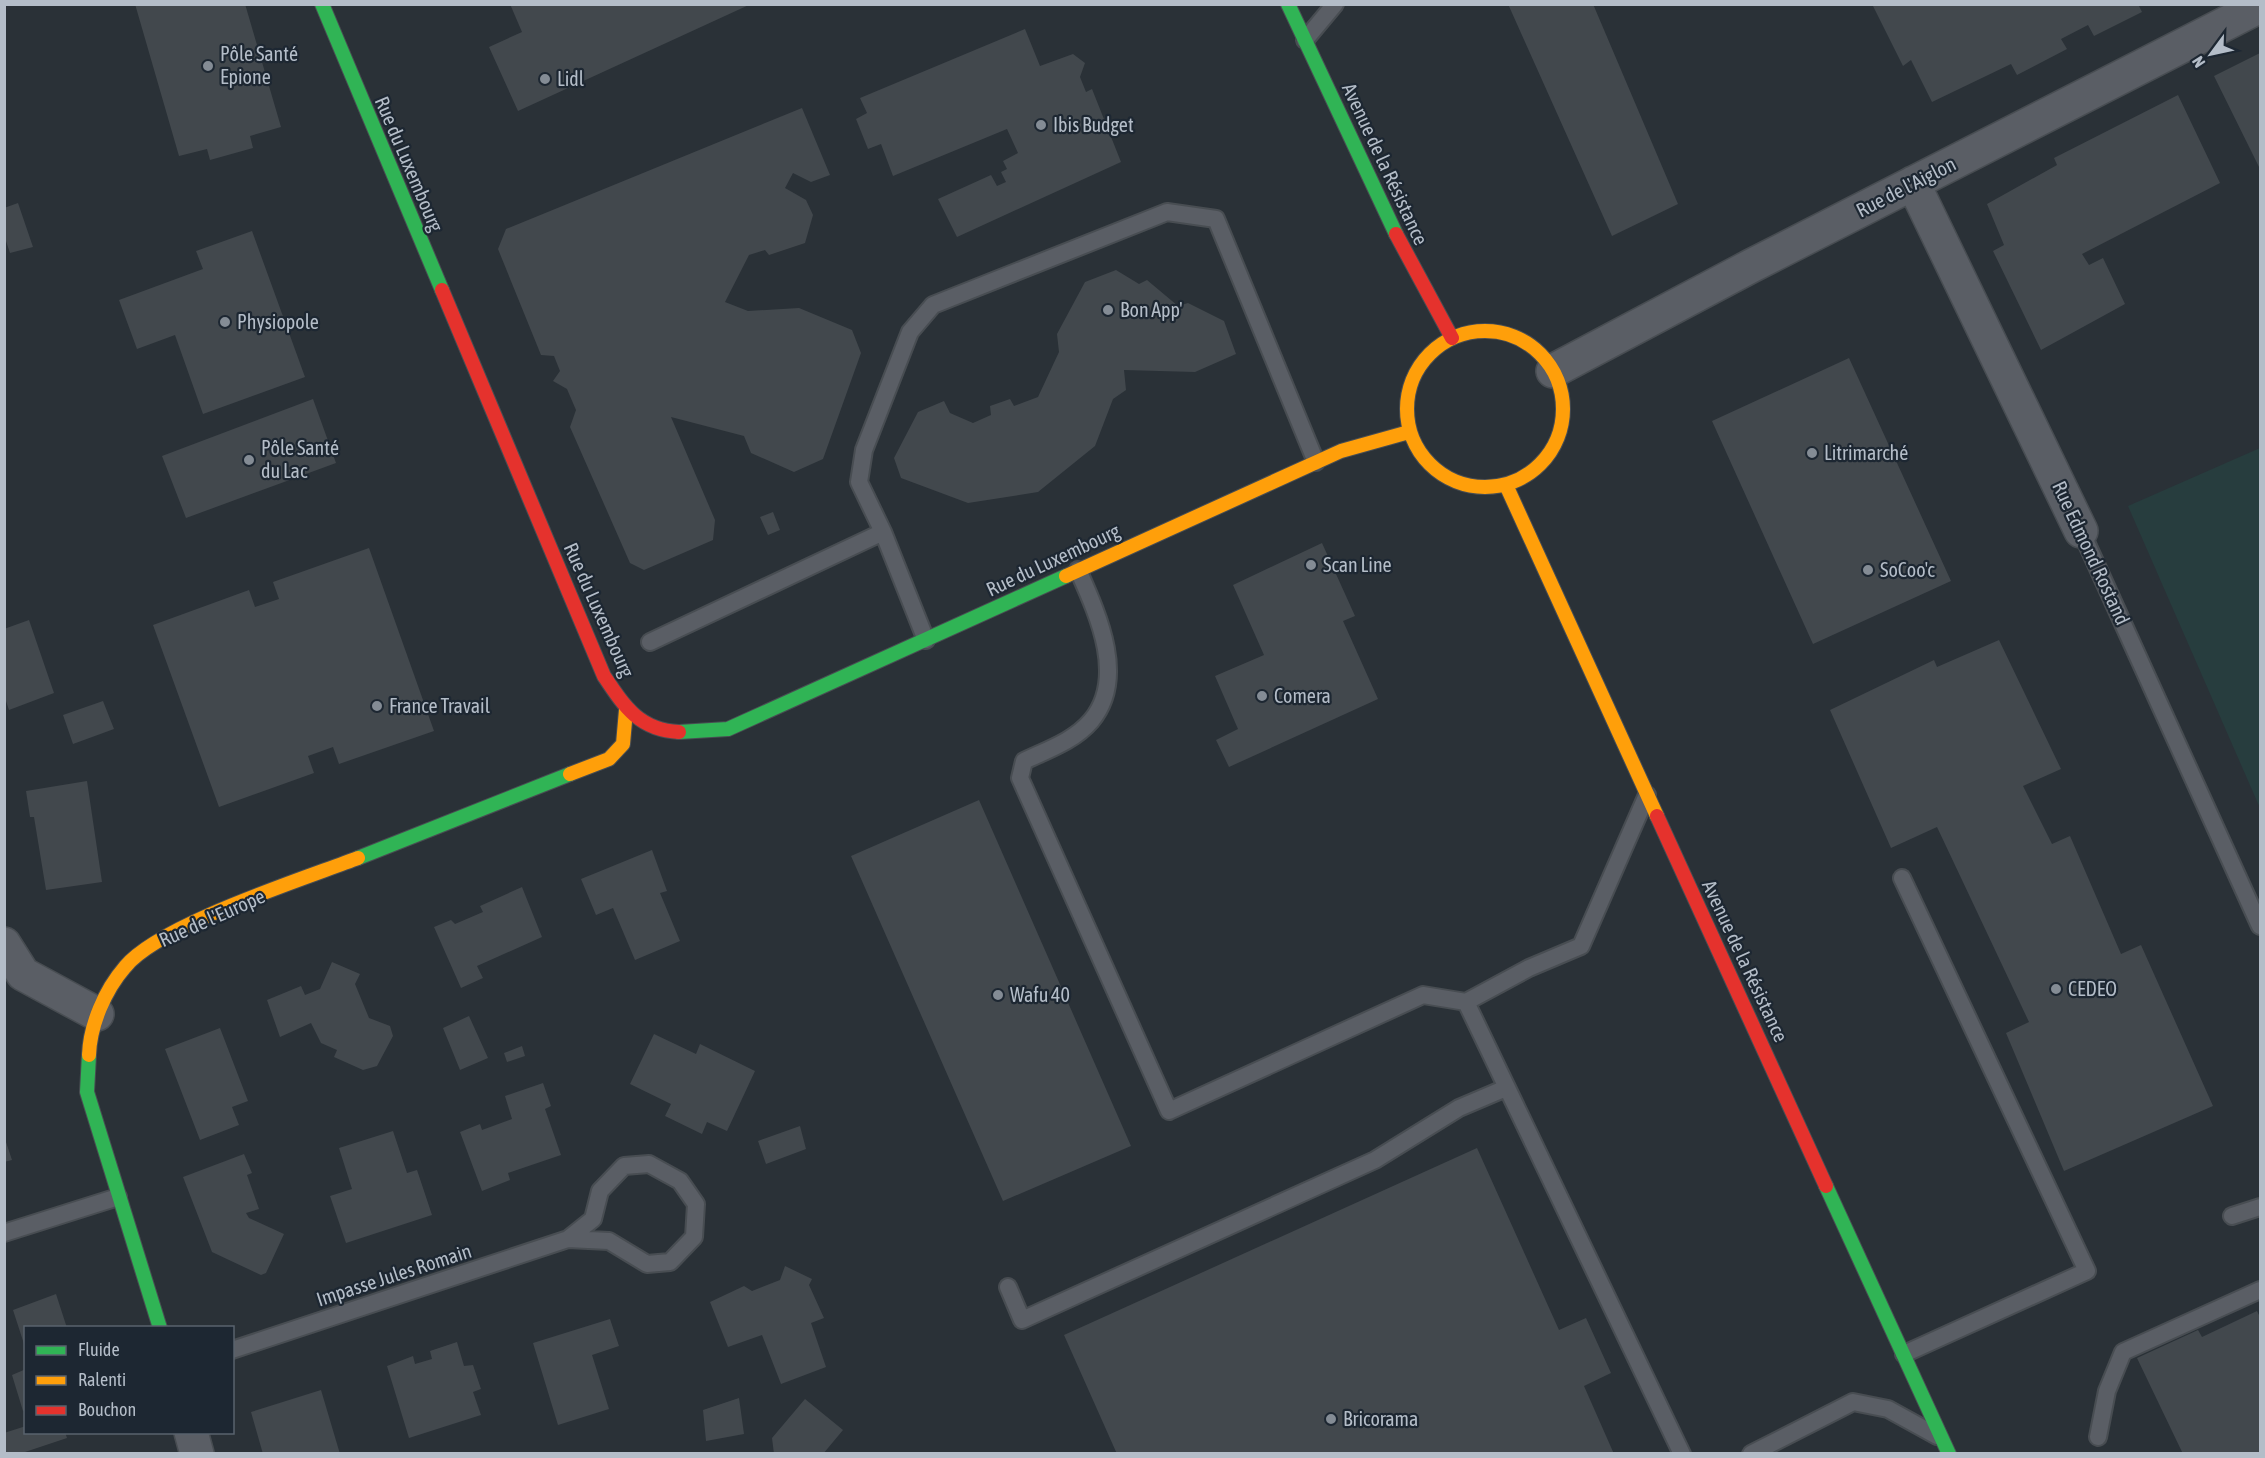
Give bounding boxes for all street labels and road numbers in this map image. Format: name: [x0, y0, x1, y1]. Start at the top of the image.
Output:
street label: Avenue de la Résistance: [1338, 79, 1433, 248]
street label: Rue du Luxembourg: [371, 93, 448, 235]
street label: Rue de l'Aiglon: [1852, 152, 1959, 221]
street label: Rue Edmond Rostand: [2048, 477, 2135, 628]
street label: Rue du Luxembourg: [982, 518, 1124, 601]
street label: Rue du Luxembourg: [560, 539, 640, 681]
street label: Avenue de la Résistance: [1698, 876, 1793, 1045]
street label: Rue de l'Europe: [155, 884, 268, 951]
street label: Impasse Jules Romain: [313, 1239, 474, 1310]

